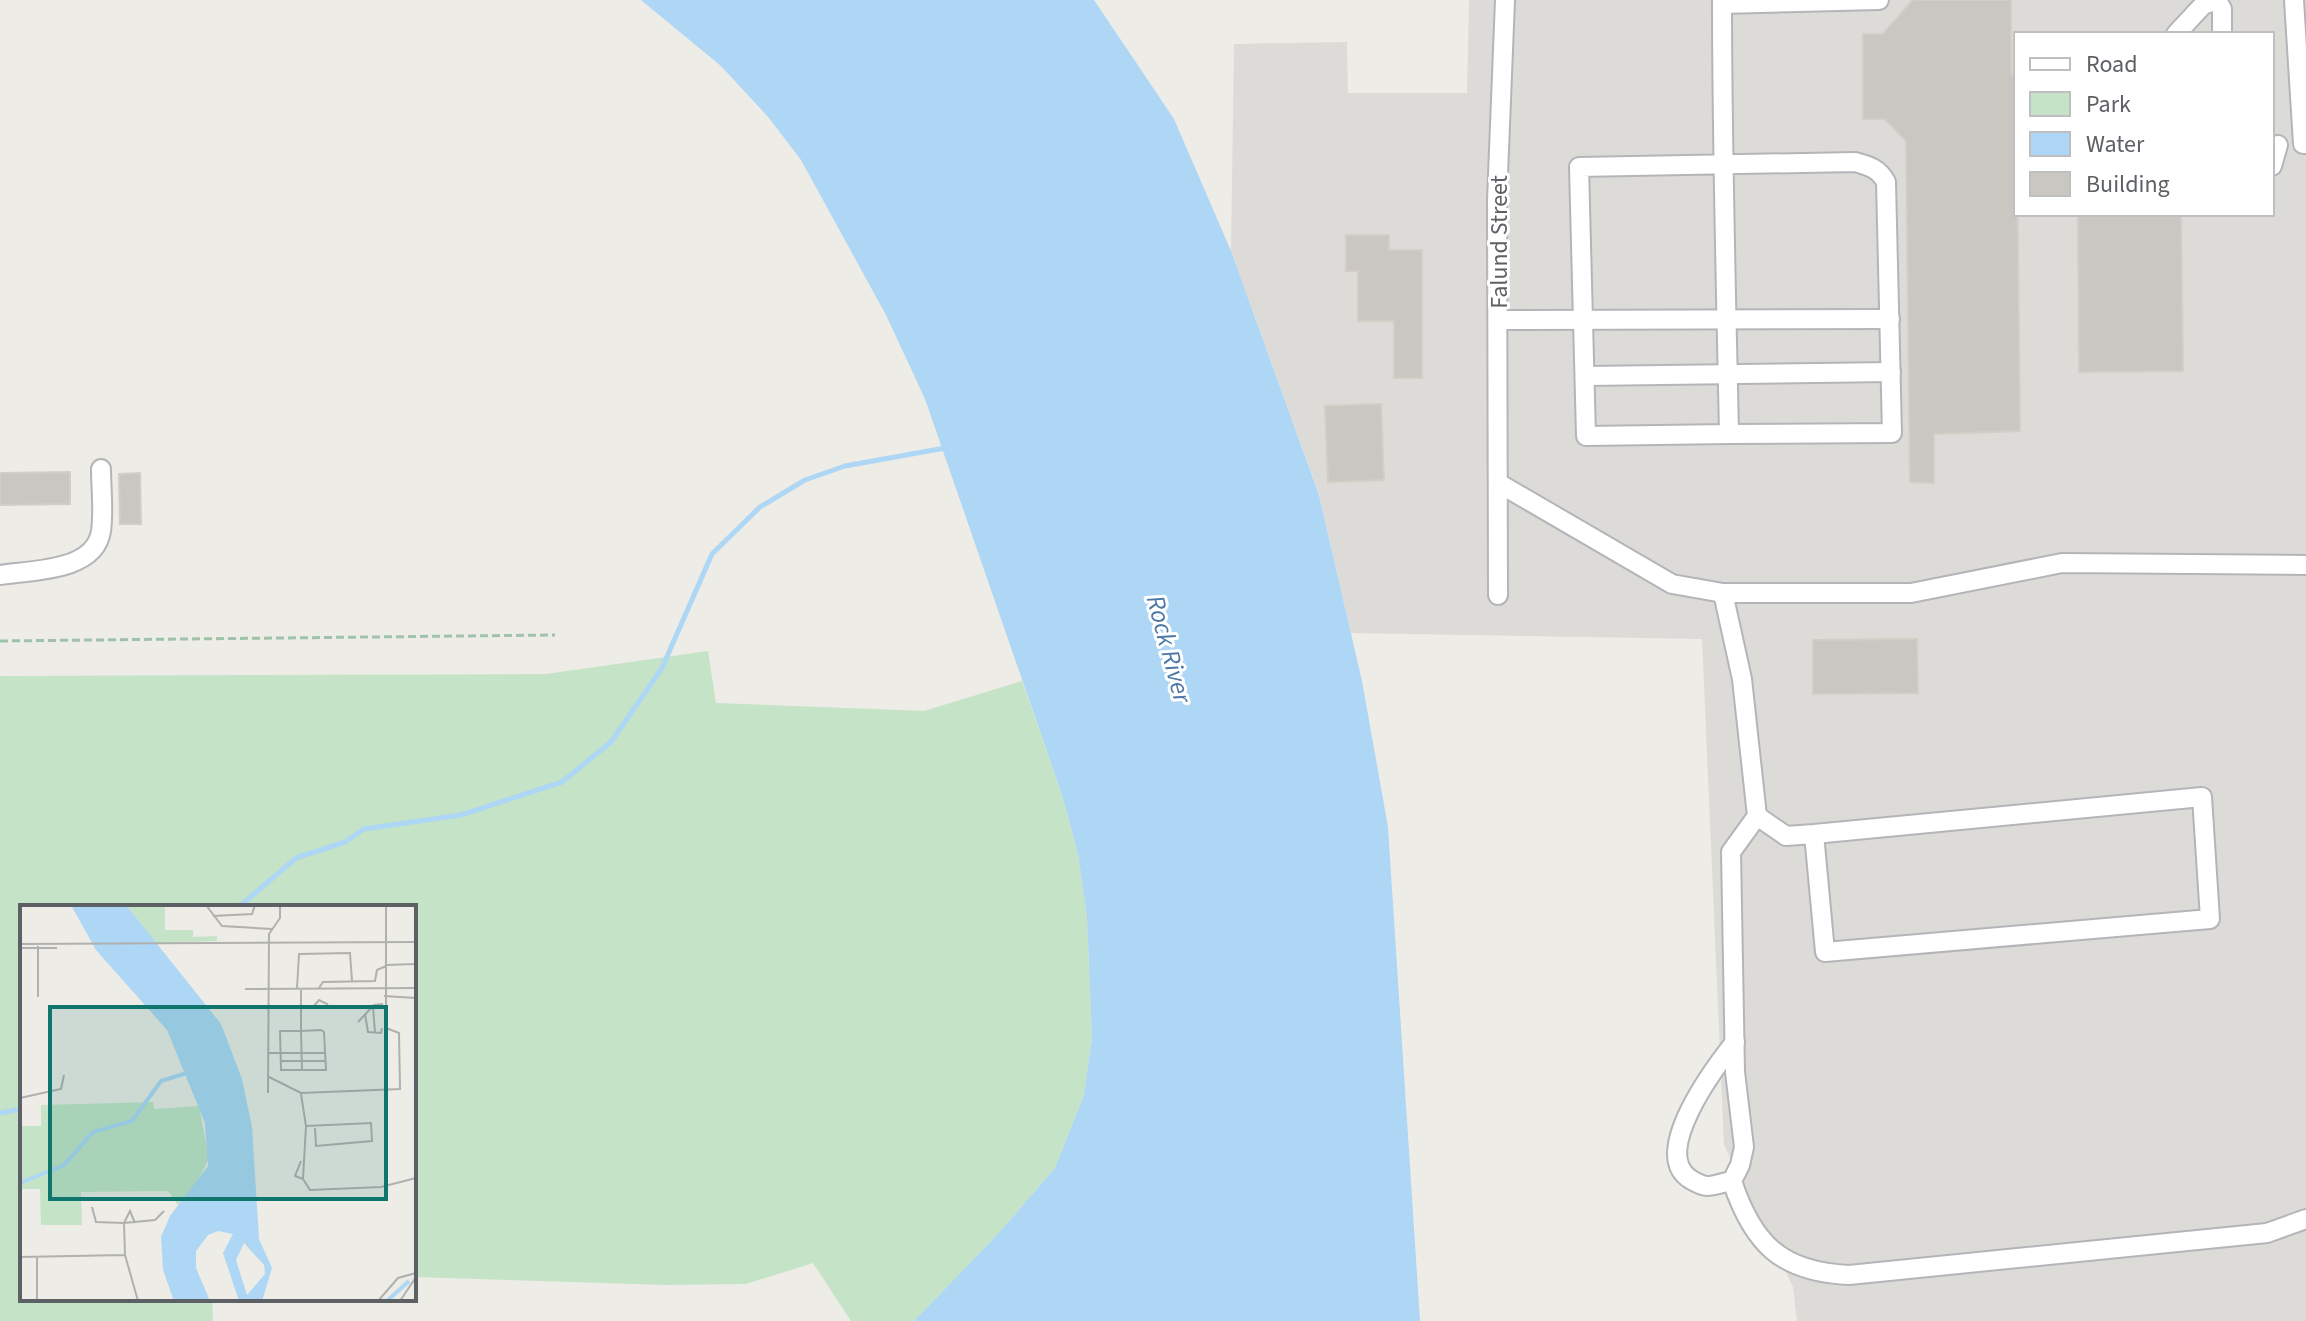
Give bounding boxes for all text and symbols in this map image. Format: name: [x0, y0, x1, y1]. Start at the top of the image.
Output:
legend: [2014, 32, 2274, 216]
text: Road: [2086, 47, 2138, 82]
text: Park: [2086, 87, 2131, 122]
text: Water: [2086, 127, 2145, 162]
text: Building: [2086, 167, 2170, 202]
street label: Falund Street: [1482, 175, 1517, 309]
water label: Rock River: [1137, 591, 1201, 708]
inset map: [20, 905, 416, 1301]

